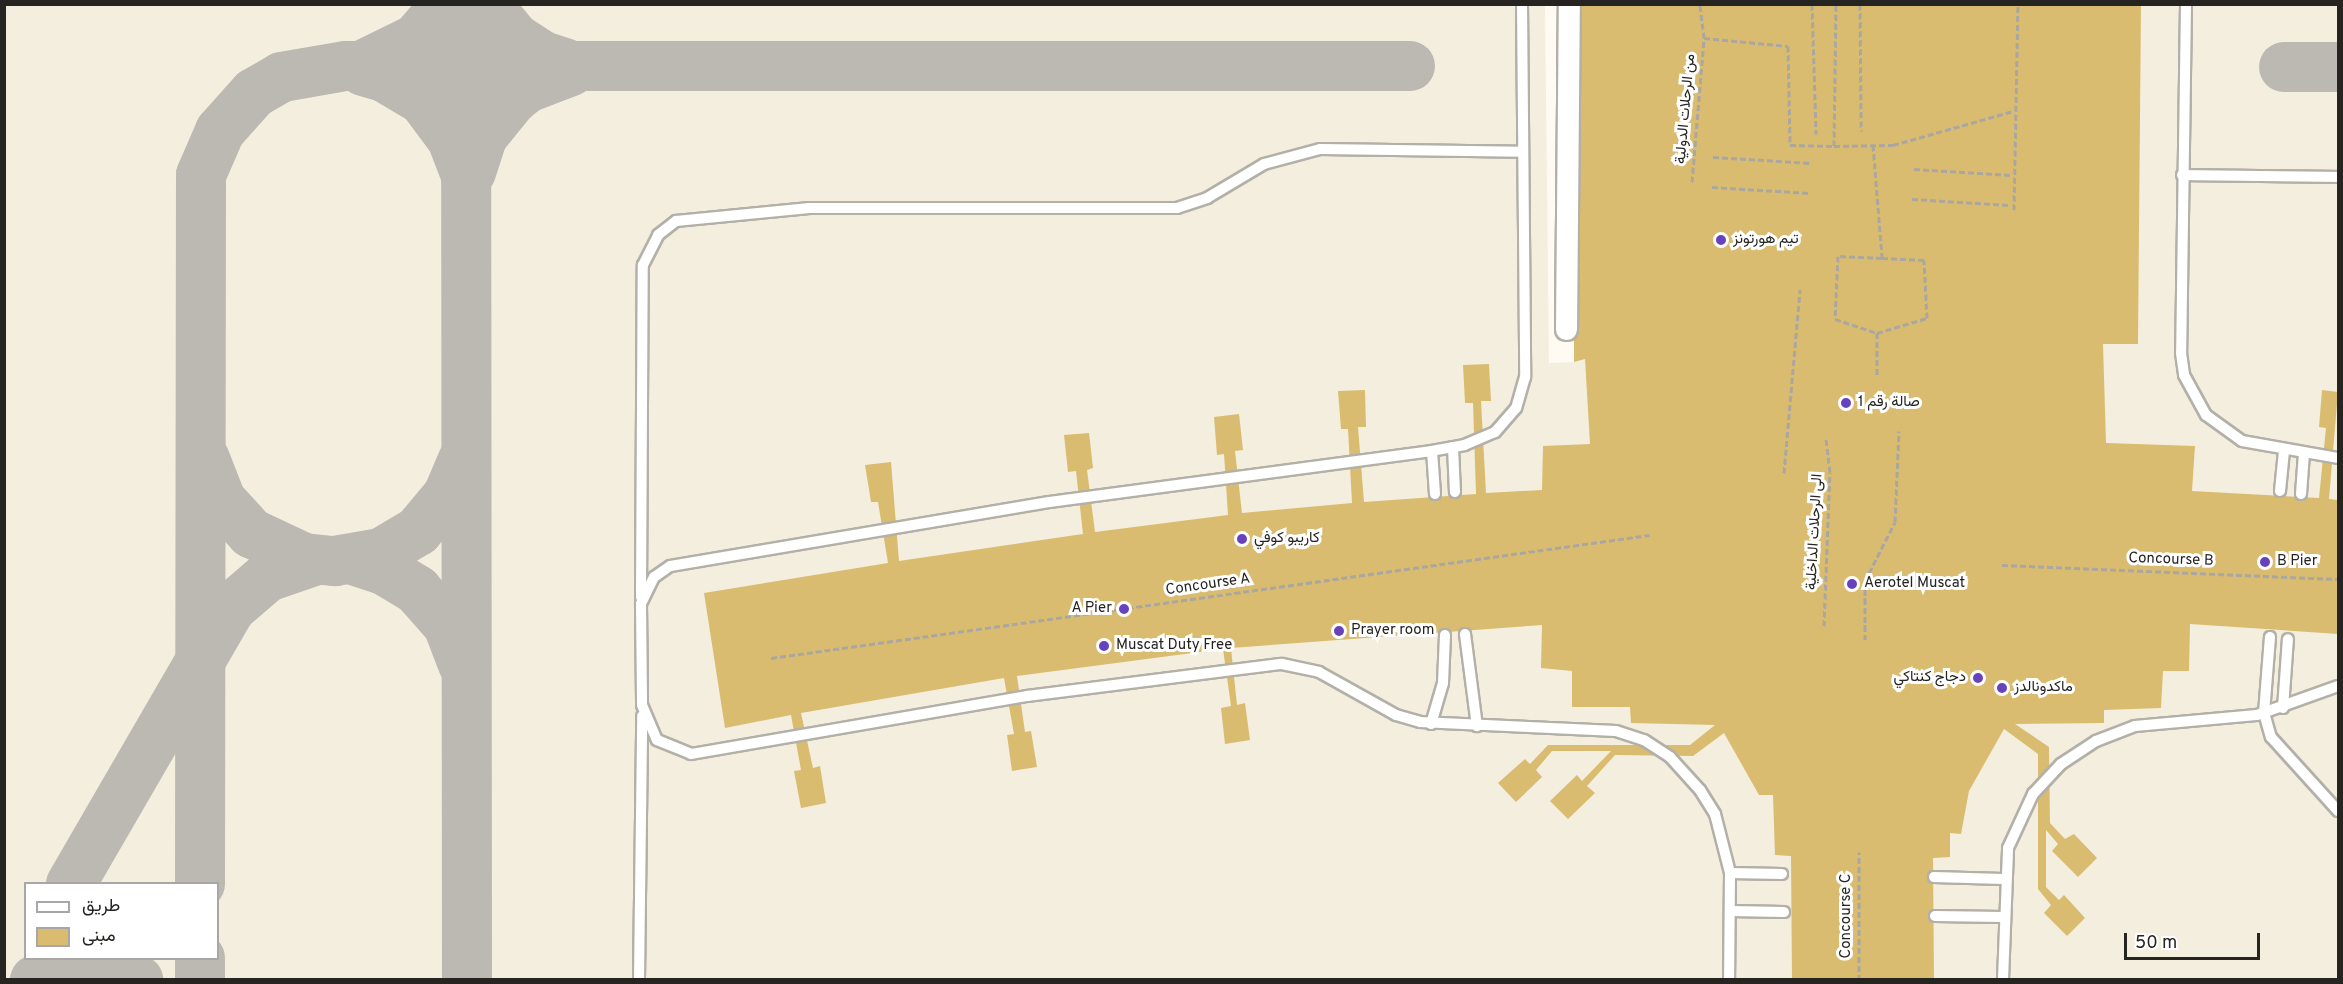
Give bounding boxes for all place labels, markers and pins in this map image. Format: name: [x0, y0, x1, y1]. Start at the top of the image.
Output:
place label: تيم هورتونز: [1733, 231, 1799, 249]
marker: تيم هورتونز: [1714, 233, 1728, 247]
place label: صالة رقم 1: [1858, 394, 1920, 412]
marker: صالة رقم 1: [1839, 396, 1853, 410]
place label: كاريبو كوفي: [1254, 530, 1320, 548]
marker: كاريبو كوفي: [1235, 532, 1249, 546]
place label: B Pier: [2277, 553, 2318, 571]
marker: B Pier: [2258, 555, 2272, 569]
place label: Aerotel Muscat: [1864, 575, 1965, 593]
marker: Aerotel Muscat: [1845, 577, 1859, 591]
place label: A Pier: [1071, 600, 1112, 618]
marker: A Pier: [1117, 602, 1131, 616]
place label: Prayer room: [1351, 622, 1434, 640]
marker: Prayer room: [1332, 624, 1346, 638]
place label: Muscat Duty Free: [1116, 637, 1232, 655]
marker: Muscat Duty Free: [1097, 639, 1111, 653]
place label: دجاج كنتاكي: [1894, 669, 1966, 687]
marker: دجاج كنتاكي: [1971, 671, 1985, 685]
place label: ماكدونالدز: [2014, 679, 2073, 697]
marker: ماكدونالدز: [1995, 681, 2009, 695]

